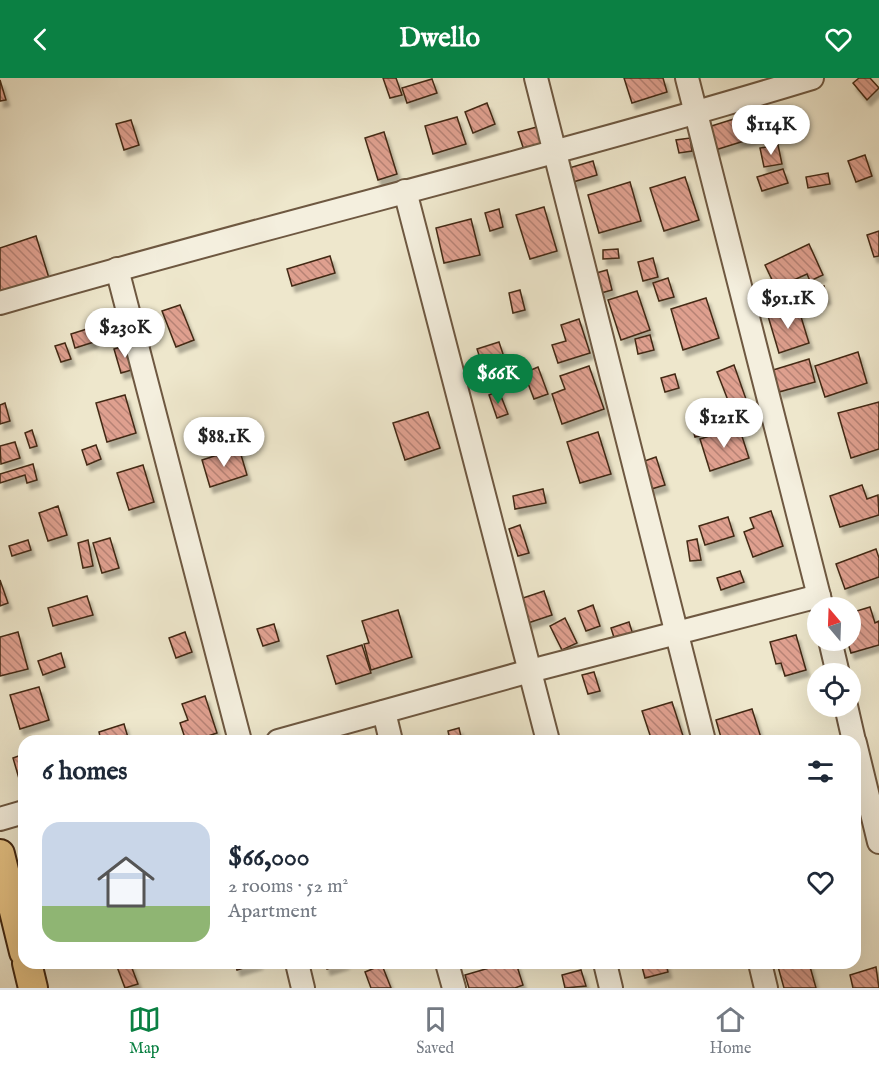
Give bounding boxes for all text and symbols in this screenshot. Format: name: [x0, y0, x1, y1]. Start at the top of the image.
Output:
text: Dwello: [399, 22, 480, 56]
icon: back: [24, 23, 57, 56]
icon: heart: [822, 23, 855, 56]
pin: $114K: [729, 105, 813, 156]
text: $114K: [746, 112, 796, 137]
pin: $91.1K: [739, 279, 837, 330]
text: $91.1K: [761, 286, 815, 311]
pin: $230K: [83, 308, 167, 359]
text: $230K: [99, 315, 151, 340]
pin: $66K: [462, 354, 534, 405]
text: $66K: [477, 361, 519, 386]
pin: $121K: [682, 398, 766, 449]
text: $121K: [699, 405, 749, 430]
pin: $88.1K: [175, 417, 273, 468]
text: $88.1K: [198, 424, 250, 449]
north arrow: [807, 597, 861, 651]
map controls: [807, 597, 861, 717]
button: locate: [807, 663, 861, 717]
text: 6 homes: [42, 755, 127, 788]
icon: filters: [804, 755, 837, 788]
text: $66,000: [228, 841, 310, 874]
icon: home: [90, 846, 162, 918]
icon: heart: [804, 866, 837, 899]
text: 2 rooms · 52 m²: [228, 874, 348, 899]
text: Apartment: [228, 899, 317, 924]
tab: Map: [128, 1003, 161, 1059]
tab: Saved: [416, 1003, 454, 1059]
tab: Home: [710, 1003, 751, 1059]

